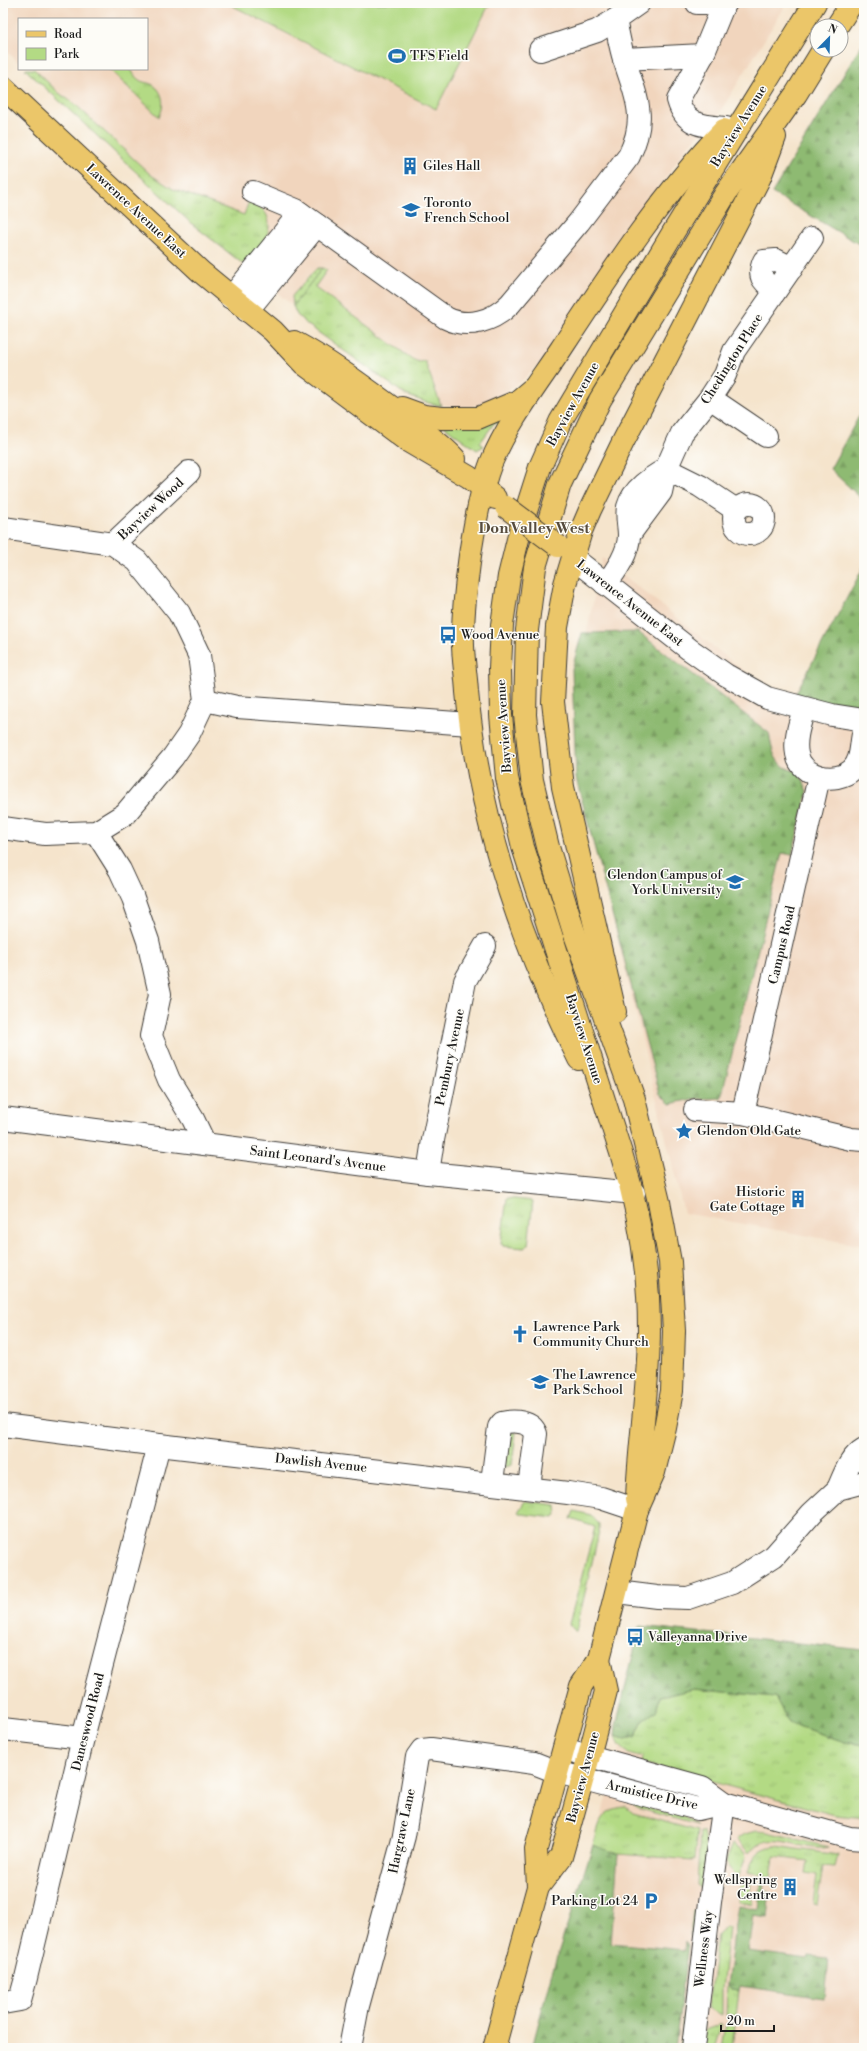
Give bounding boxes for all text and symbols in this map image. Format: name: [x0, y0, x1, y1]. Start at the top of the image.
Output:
legend: [18, 18, 148, 70]
north arrow: [809, 18, 849, 58]
text: N: [826, 22, 840, 38]
text: Road: [54, 27, 82, 42]
sports icon: TFS Field: [387, 46, 407, 66]
text: Park: [54, 47, 80, 62]
place label: TFS Field: [410, 48, 469, 64]
street label: Bayview Avenue: [707, 82, 771, 171]
building icon: Giles Hall: [400, 156, 420, 176]
place label: Giles Hall: [423, 158, 480, 174]
street label: Lawrence Avenue East: [83, 160, 190, 262]
place label: Toronto French School: [424, 195, 509, 226]
school or university icon: Toronto French School: [401, 200, 421, 220]
street label: Chedington Place: [698, 310, 767, 407]
street label: Bayview Avenue: [543, 359, 603, 450]
street label: Bayview Wood: [114, 474, 188, 544]
district label: Don Valley West: [478, 519, 590, 538]
street label: Lawrence Avenue East: [573, 556, 687, 650]
bus stop icon: Wood Avenue: [438, 625, 458, 645]
place label: Wood Avenue: [460, 627, 540, 643]
street label: Bayview Avenue: [493, 678, 515, 774]
place label: Glendon Campus of York University: [607, 867, 723, 898]
school or university icon: Glendon Campus of York University: [725, 872, 745, 892]
street label: Campus Road: [765, 903, 799, 986]
street label: Bayview Avenue: [562, 991, 606, 1086]
street label: Pembury Avenue: [432, 1007, 468, 1107]
place icon: Glendon Old Gate: [674, 1121, 694, 1141]
place label: Glendon Old Gate: [697, 1123, 802, 1139]
street label: Saint Leonard's Avenue: [249, 1143, 387, 1175]
place label: Historic Gate Cottage: [710, 1184, 785, 1215]
building icon: Historic Gate Cottage: [788, 1189, 808, 1209]
place label: Lawrence Park Community Church: [533, 1319, 649, 1350]
church icon: Lawrence Park Community Church: [510, 1324, 530, 1344]
place label: The Lawrence Park School: [553, 1367, 636, 1398]
school or university icon: The Lawrence Park School: [530, 1372, 550, 1392]
street label: Dawlish Avenue: [274, 1450, 368, 1476]
bus stop icon: Valleyanna Drive: [625, 1627, 645, 1647]
place label: Valleyanna Drive: [647, 1629, 748, 1645]
street label: Daneswood Road: [68, 1671, 108, 1773]
street label: Bayview Avenue: [563, 1729, 603, 1825]
street label: Armistice Drive: [603, 1776, 700, 1813]
street label: Hargrave Lane: [385, 1787, 419, 1875]
place label: Wellspring Centre: [713, 1872, 777, 1903]
building icon: Wellspring Centre: [780, 1877, 800, 1897]
parking icon: Parking Lot 24: [641, 1891, 661, 1911]
place label: Parking Lot 24: [551, 1893, 638, 1909]
street label: Wellness Way: [691, 1909, 717, 1989]
scale bar: [721, 2007, 774, 2033]
text: 20 m: [727, 2014, 755, 2029]

